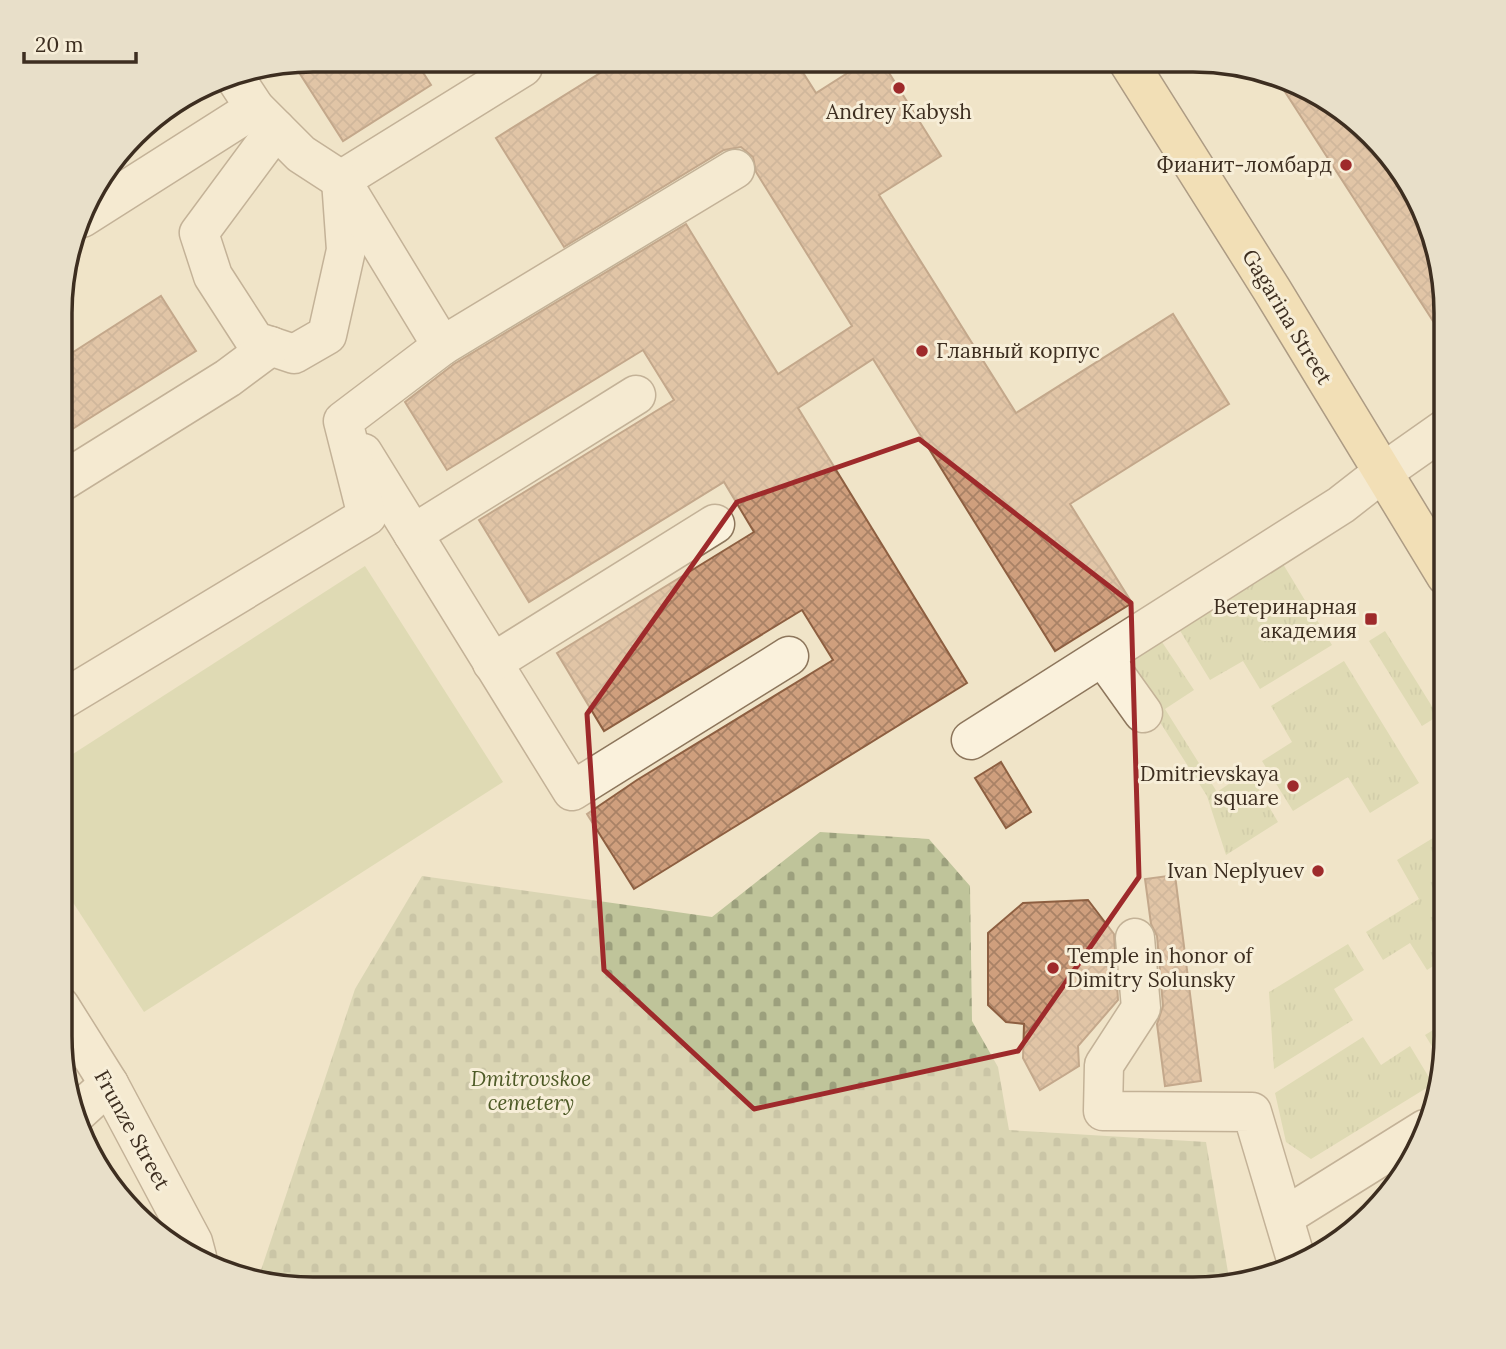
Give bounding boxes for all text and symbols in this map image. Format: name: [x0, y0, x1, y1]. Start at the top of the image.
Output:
scale bar: [24, 21, 136, 65]
text: 20 m: [35, 31, 84, 58]
marker: Andrey Kabysh: [891, 80, 907, 96]
place label: Andrey Kabysh: [825, 98, 972, 125]
place label: Фианит-ломбард: [1156, 151, 1332, 178]
marker: Фианит-ломбард: [1338, 157, 1354, 173]
street label: Gagarina Street: [1236, 244, 1339, 390]
place label: Главный корпус: [936, 337, 1100, 364]
marker: Главный корпус: [914, 343, 930, 359]
place label: Ветеринарная академия: [1213, 593, 1357, 644]
marker: Ветеринарная академия: [1363, 611, 1379, 627]
place label: Dmitrievskaya square: [1140, 760, 1279, 811]
marker: Dmitrievskaya square: [1285, 778, 1301, 794]
place label: Ivan Neplyuev: [1167, 857, 1304, 884]
marker: Ivan Neplyuev: [1310, 863, 1326, 879]
place label: Temple in honor of Dimitry Solunsky: [1067, 942, 1255, 993]
marker: Temple in honor of Dimitry Solunsky: [1045, 960, 1061, 976]
street label: Frunze Street: [88, 1065, 177, 1195]
park label: Dmitrovskoe cemetery: [471, 1065, 591, 1116]

